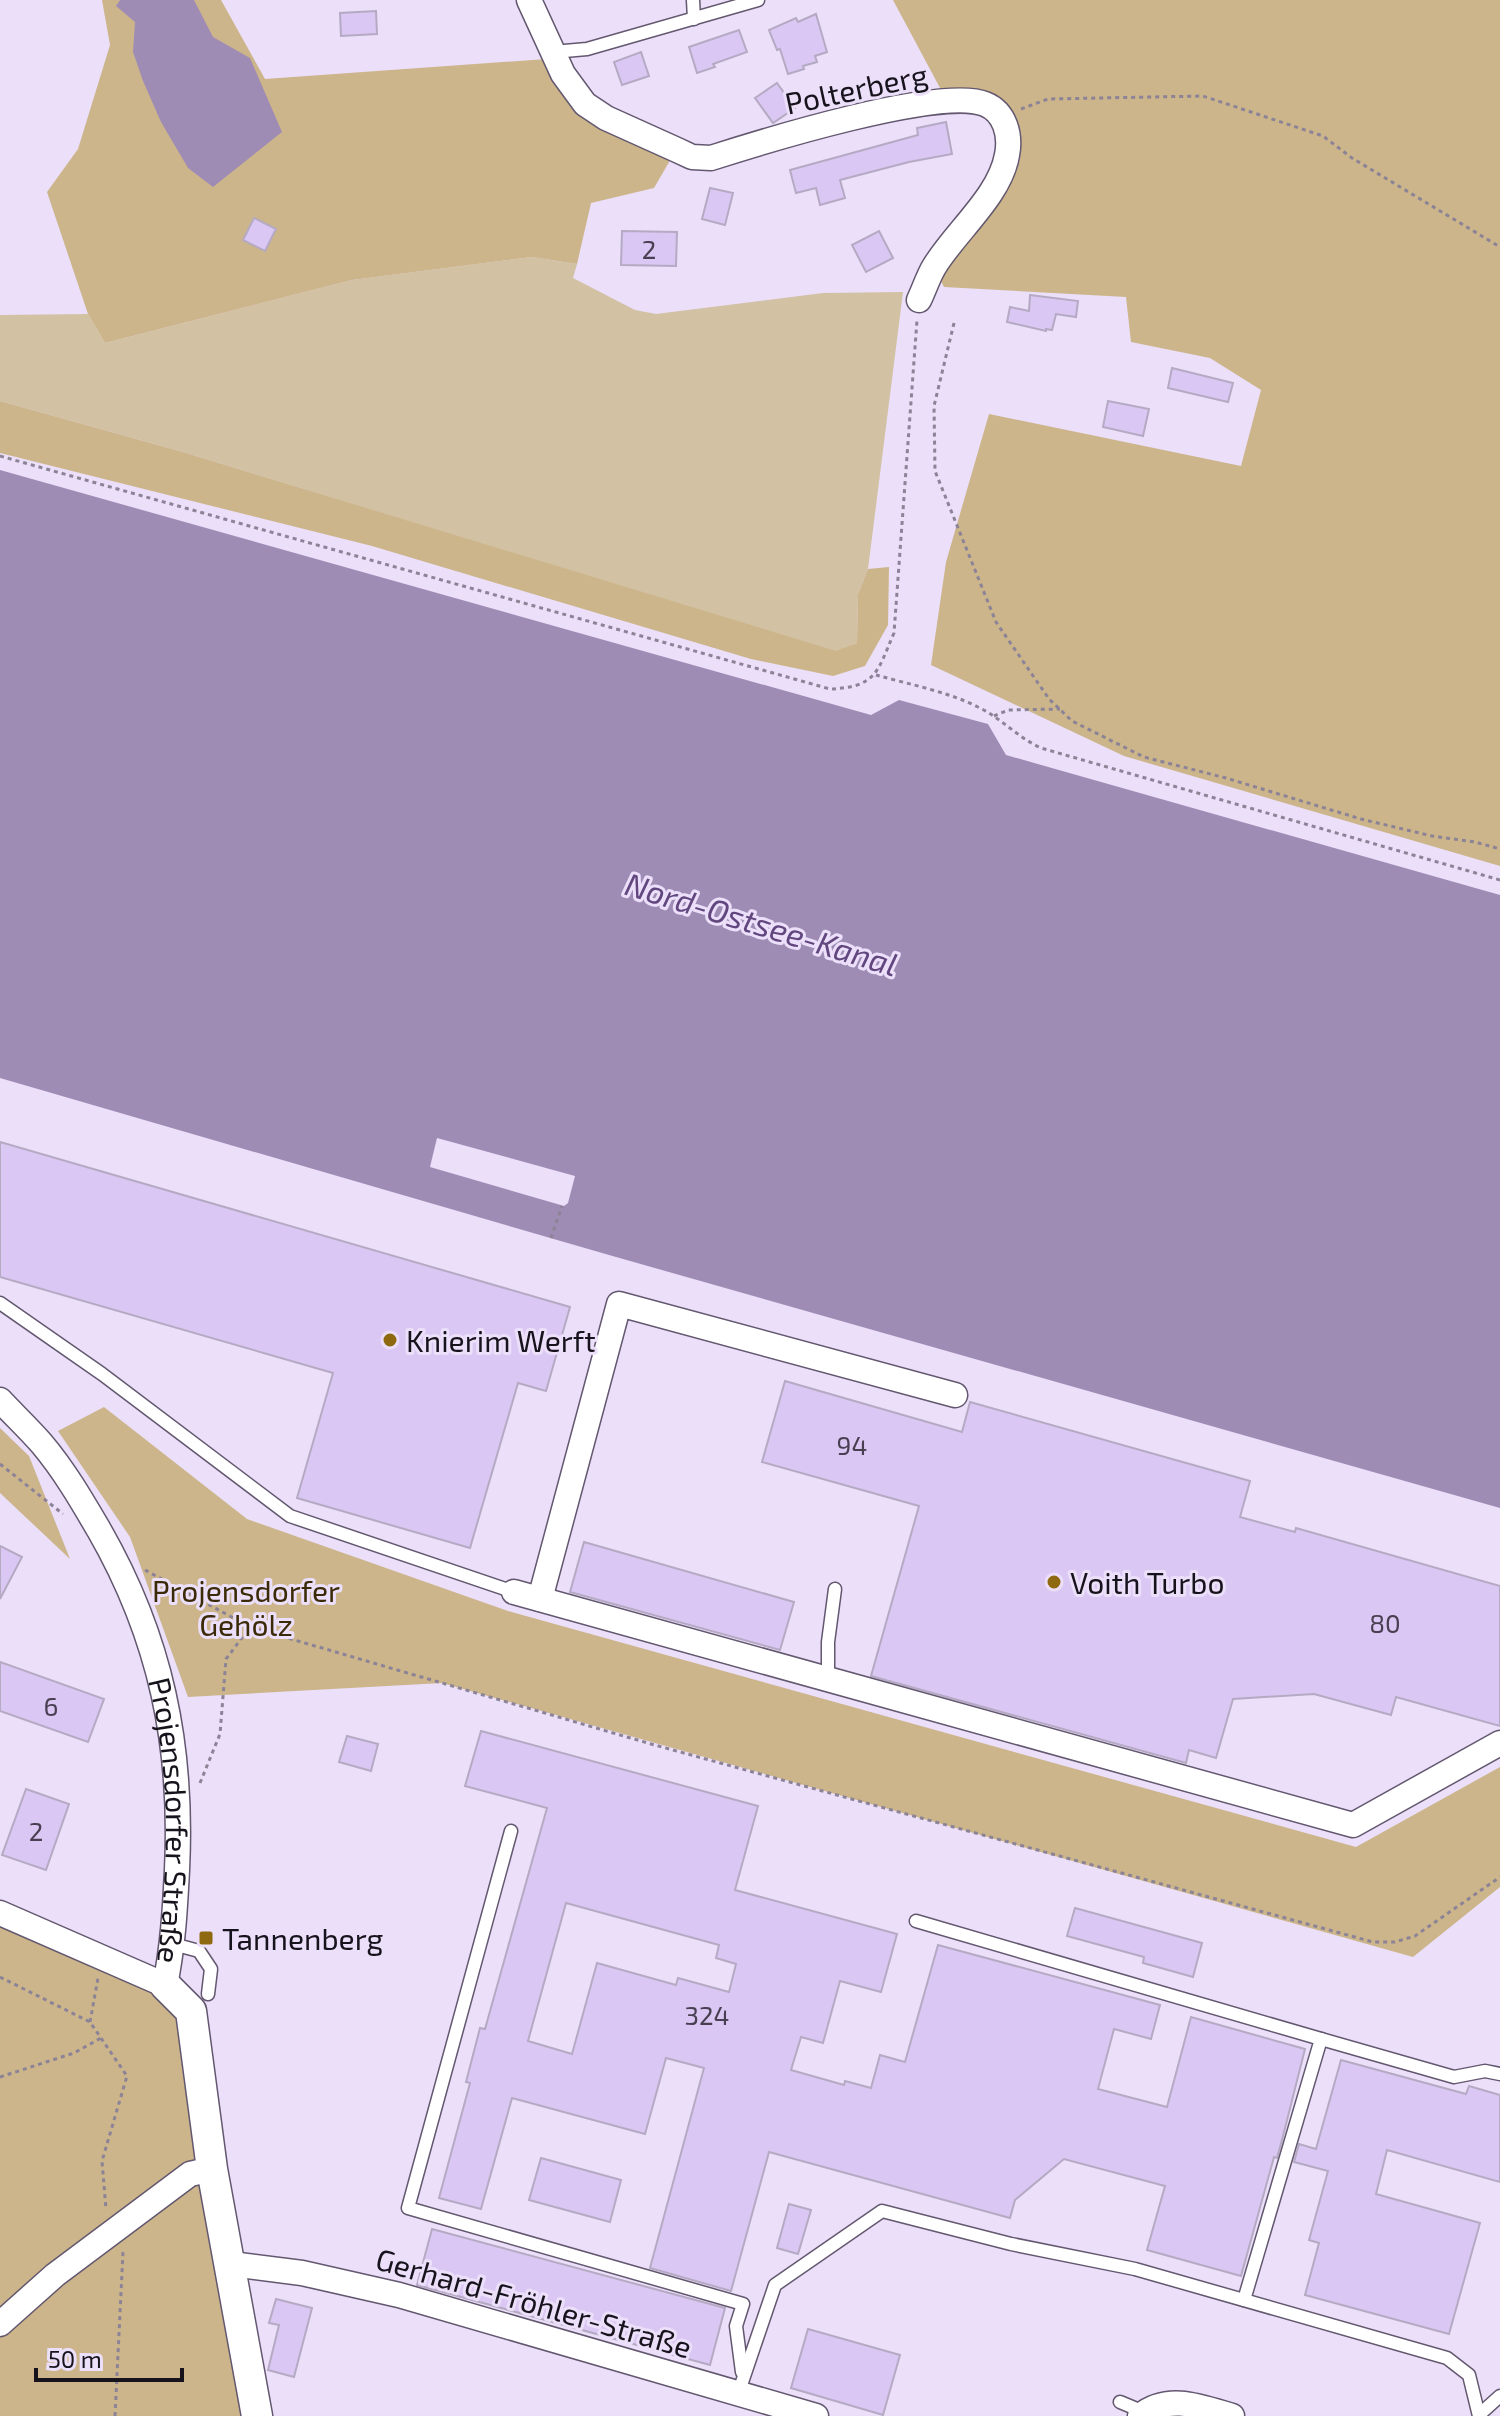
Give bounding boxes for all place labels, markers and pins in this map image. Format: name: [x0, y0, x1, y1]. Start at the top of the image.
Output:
place label: Knierim Werft: [406, 1322, 596, 1358]
marker: Knierim Werft: [381, 1331, 399, 1349]
place label: Voith Turbo: [1070, 1564, 1225, 1600]
marker: Voith Turbo: [1045, 1573, 1063, 1591]
place label: Tannenberg: [222, 1920, 384, 1956]
marker: Tannenberg: [197, 1929, 215, 1947]

